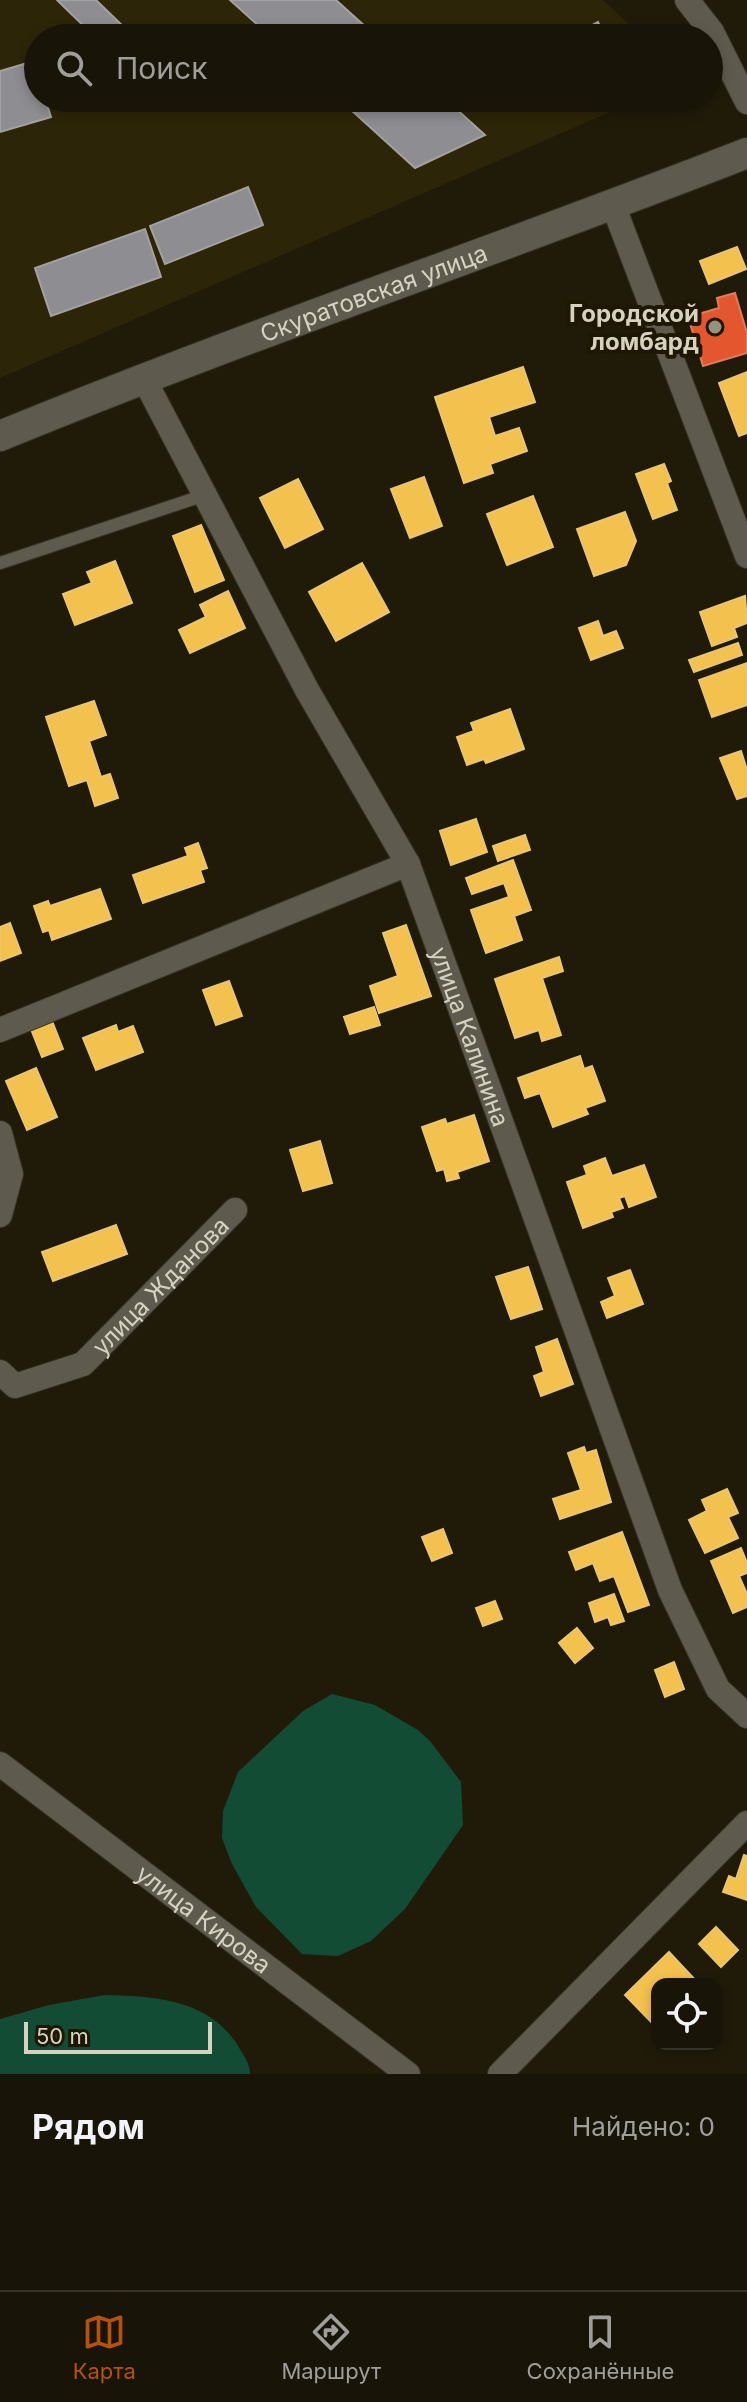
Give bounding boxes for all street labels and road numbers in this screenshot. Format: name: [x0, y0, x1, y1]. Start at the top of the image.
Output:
street label: Скуратовская улица: [256, 238, 491, 348]
street label: улица Калинина: [425, 943, 516, 1130]
street label: улица Жданова: [86, 1211, 235, 1361]
street label: улица Кирова: [131, 1858, 277, 1979]

